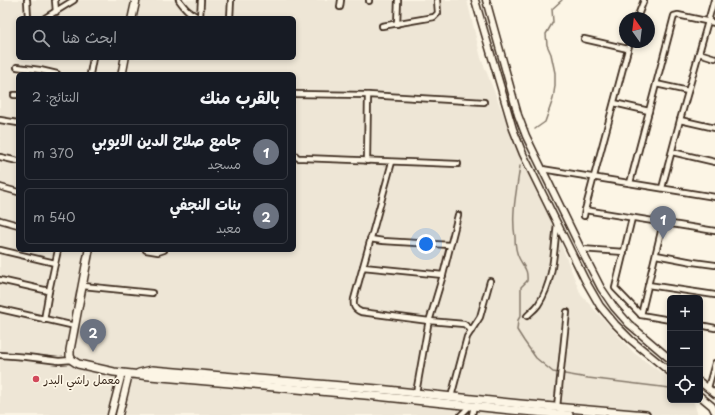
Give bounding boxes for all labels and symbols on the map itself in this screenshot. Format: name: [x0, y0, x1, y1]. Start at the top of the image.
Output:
north arrow: [619, 12, 655, 48]
pin: 1: [650, 206, 676, 239]
your location: [416, 234, 436, 254]
pin: 2: [80, 319, 106, 352]
place label: معمل راشي البدر: [43, 371, 120, 391]
marker: معمل راشي البدر: [31, 374, 41, 384]

